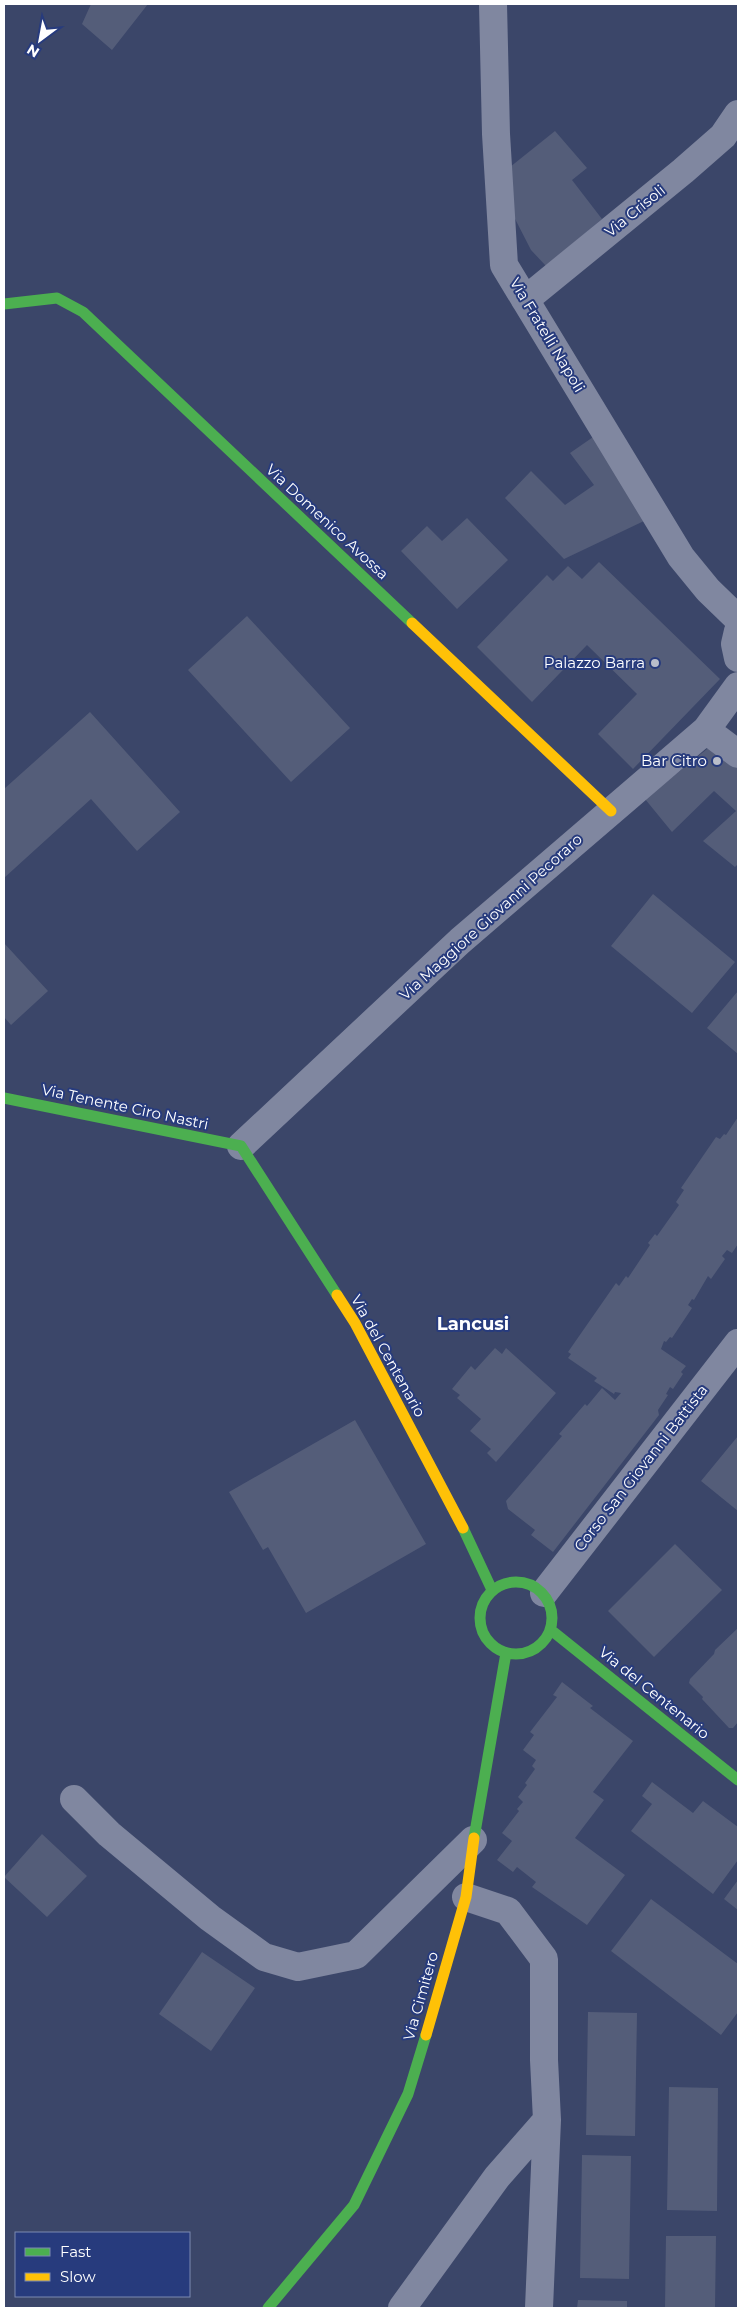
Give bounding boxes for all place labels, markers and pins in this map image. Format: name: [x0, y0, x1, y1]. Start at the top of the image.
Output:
place label: Palazzo Barra: [544, 653, 645, 672]
marker: Palazzo Barra: [649, 657, 661, 669]
place label: Bar Citro: [641, 751, 707, 770]
marker: Bar Citro: [711, 755, 723, 767]

